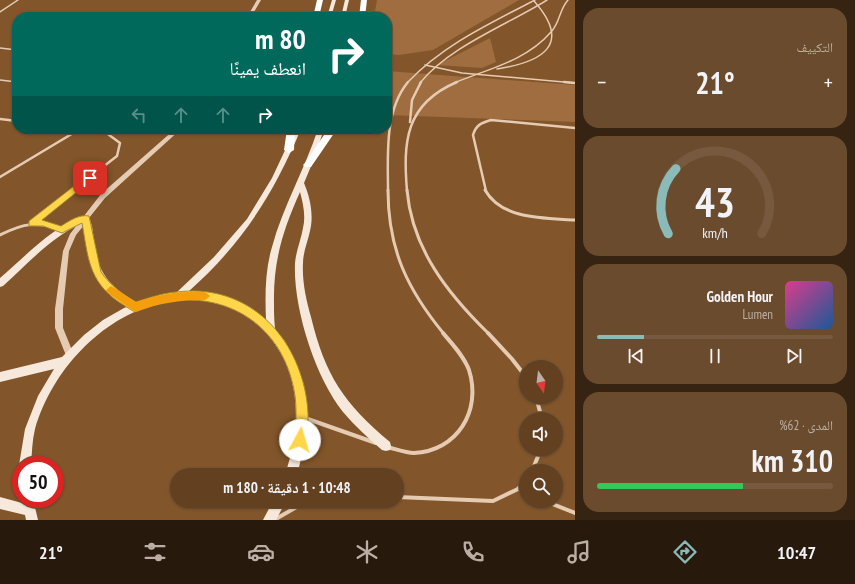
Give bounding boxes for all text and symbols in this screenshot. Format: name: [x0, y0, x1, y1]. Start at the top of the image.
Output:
text: 80 m: [255, 20, 306, 57]
icon: right: [320, 28, 372, 80]
text: التكييف: [797, 39, 833, 56]
text: انعطف يمينًا: [230, 57, 306, 80]
text: 21°: [695, 63, 735, 102]
text: −: [597, 68, 606, 96]
text: +: [824, 68, 833, 96]
icon: left: [128, 104, 150, 126]
icon: ahead: [170, 104, 192, 126]
icon: ahead: [212, 104, 234, 126]
icon: right: [254, 104, 276, 126]
pin: [73, 161, 107, 195]
icon: arrive: [79, 167, 101, 189]
text: 43: [695, 175, 735, 228]
text: km/h: [702, 223, 728, 242]
text: Golden Hour: [706, 287, 773, 306]
text: Lumen: [743, 306, 773, 323]
icon: previous: [625, 345, 647, 367]
icon: pause: [704, 345, 726, 367]
icon: next: [783, 345, 805, 367]
north arrow: [519, 360, 563, 404]
map controls: [519, 360, 563, 508]
button: sound: [519, 412, 563, 456]
text: المدى · 62%: [779, 417, 833, 434]
position arrow: [279, 419, 321, 461]
text: 310 km: [752, 441, 833, 480]
speed limit sign: 50: [12, 456, 64, 508]
button: search: [519, 464, 563, 508]
text: 10:48 · 1 دقيقة · 180 m: [223, 478, 351, 497]
icon: filters: [141, 538, 169, 566]
icon: car: [247, 538, 275, 566]
icon: climate: [353, 538, 381, 566]
icon: phone: [459, 538, 487, 566]
icon: music: [565, 538, 593, 566]
icon: directions: [671, 538, 699, 566]
text: 21°: [39, 541, 63, 564]
text: 10:47: [777, 541, 816, 564]

